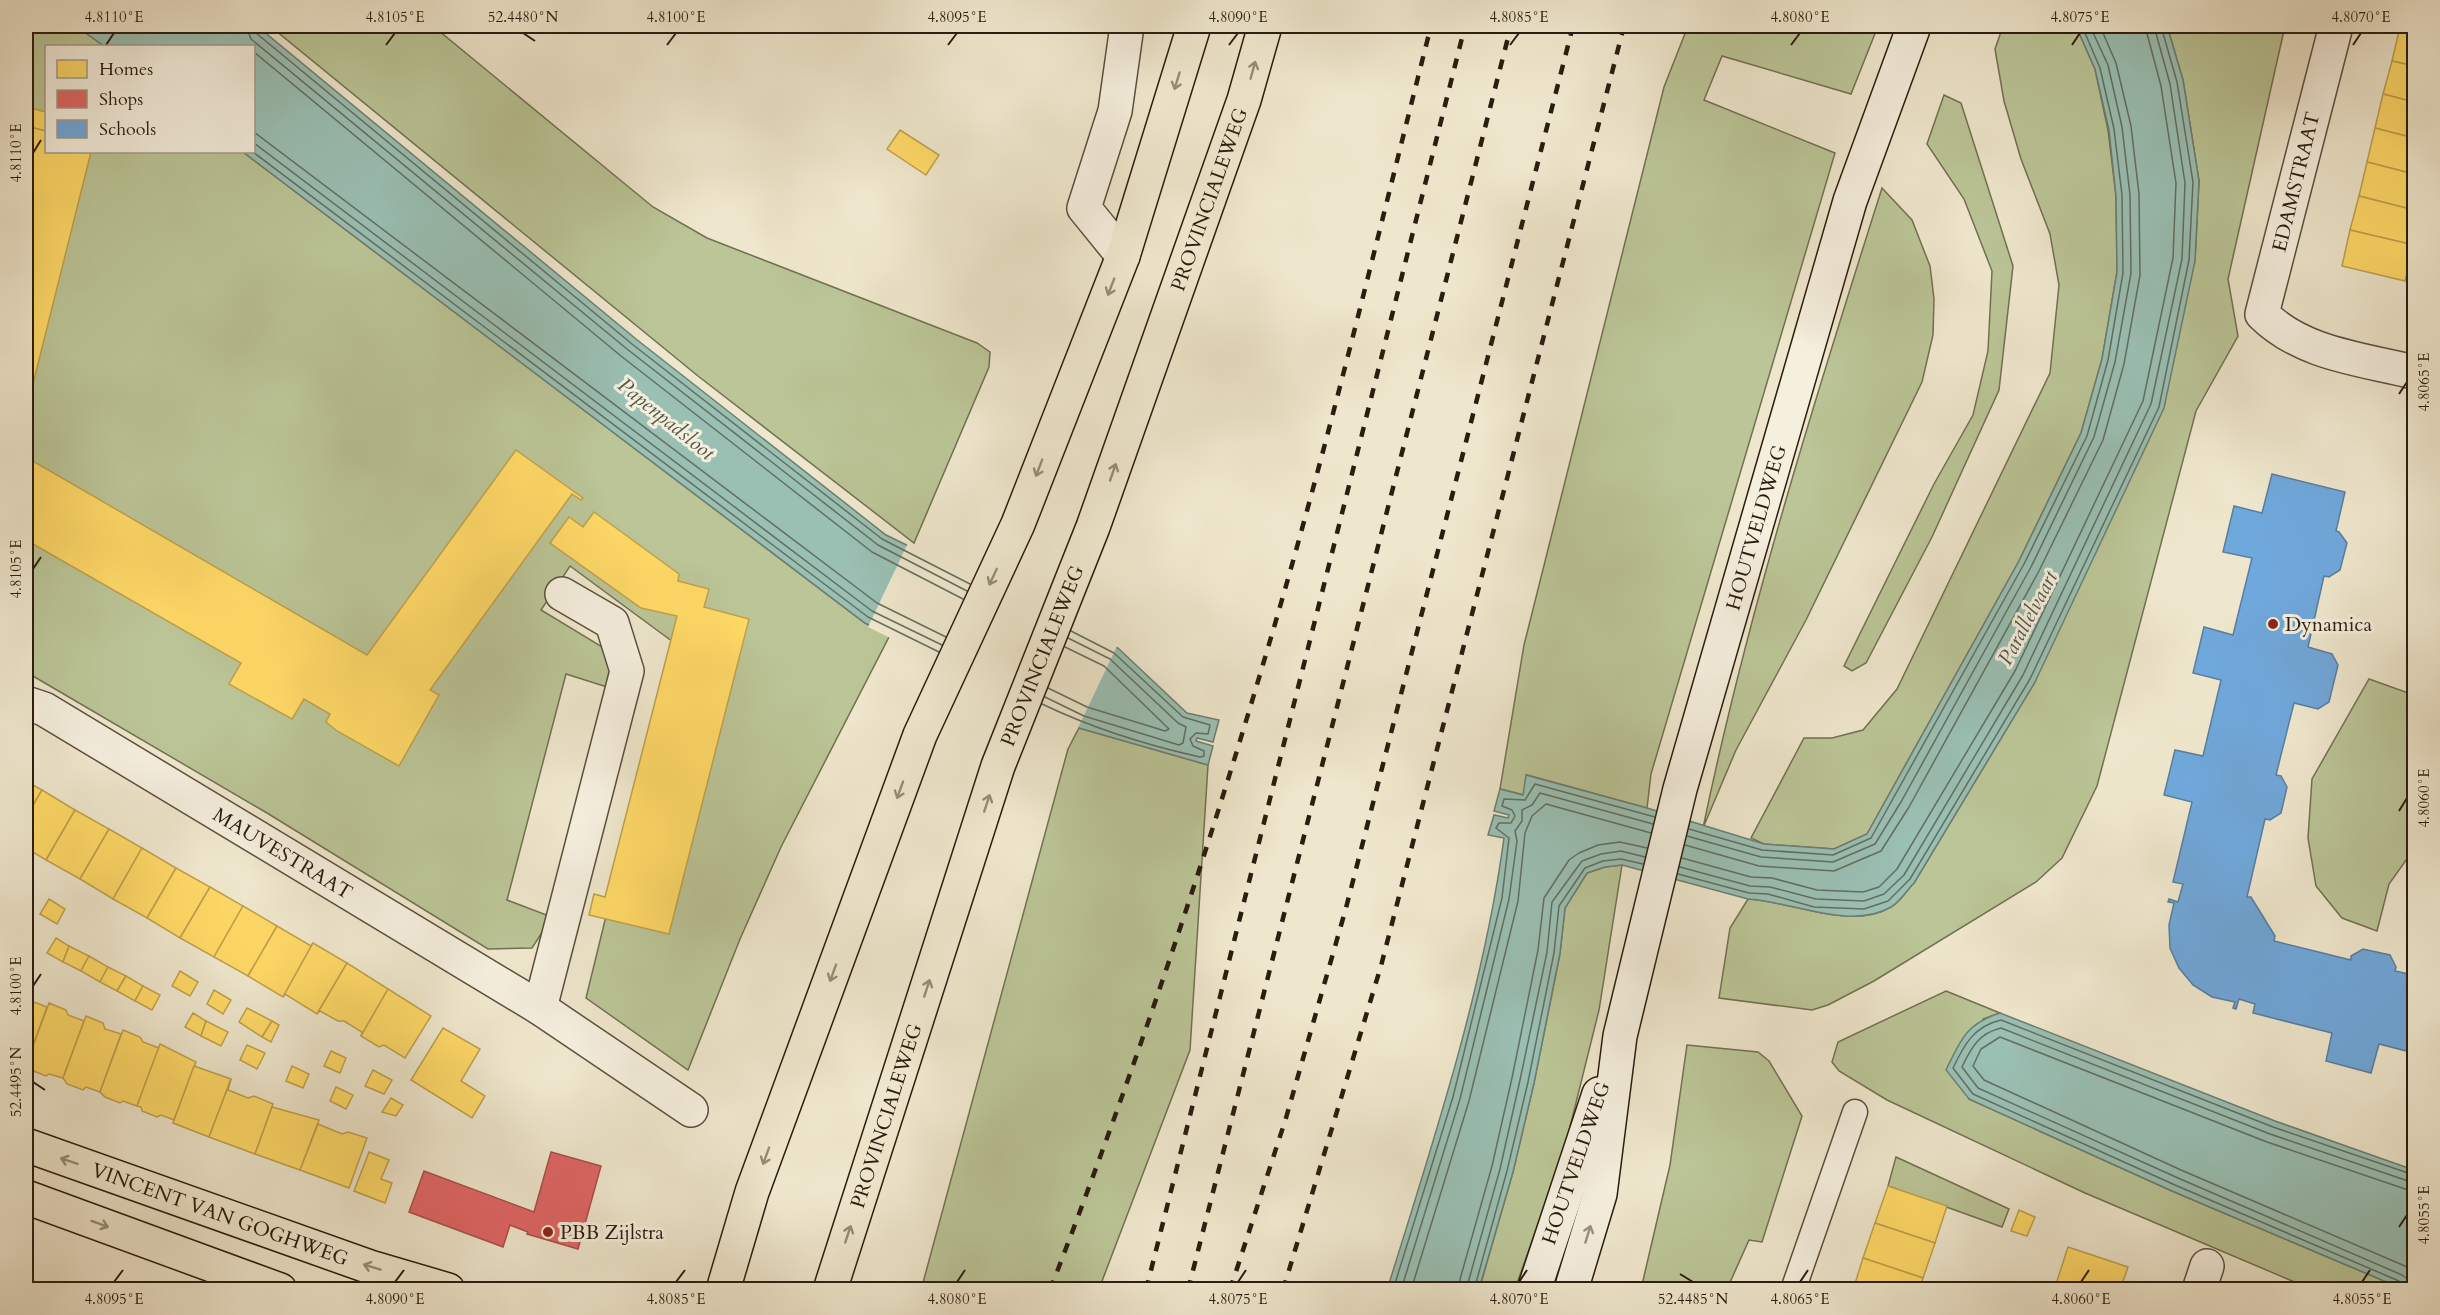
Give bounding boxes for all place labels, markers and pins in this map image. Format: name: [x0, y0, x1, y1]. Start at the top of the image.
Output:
place label: Dynamica: [2285, 611, 2372, 638]
marker: Dynamica: [2266, 617, 2280, 631]
place label: PBB Zijlstra: [560, 1219, 664, 1246]
marker: PBB Zijlstra: [541, 1225, 555, 1239]

